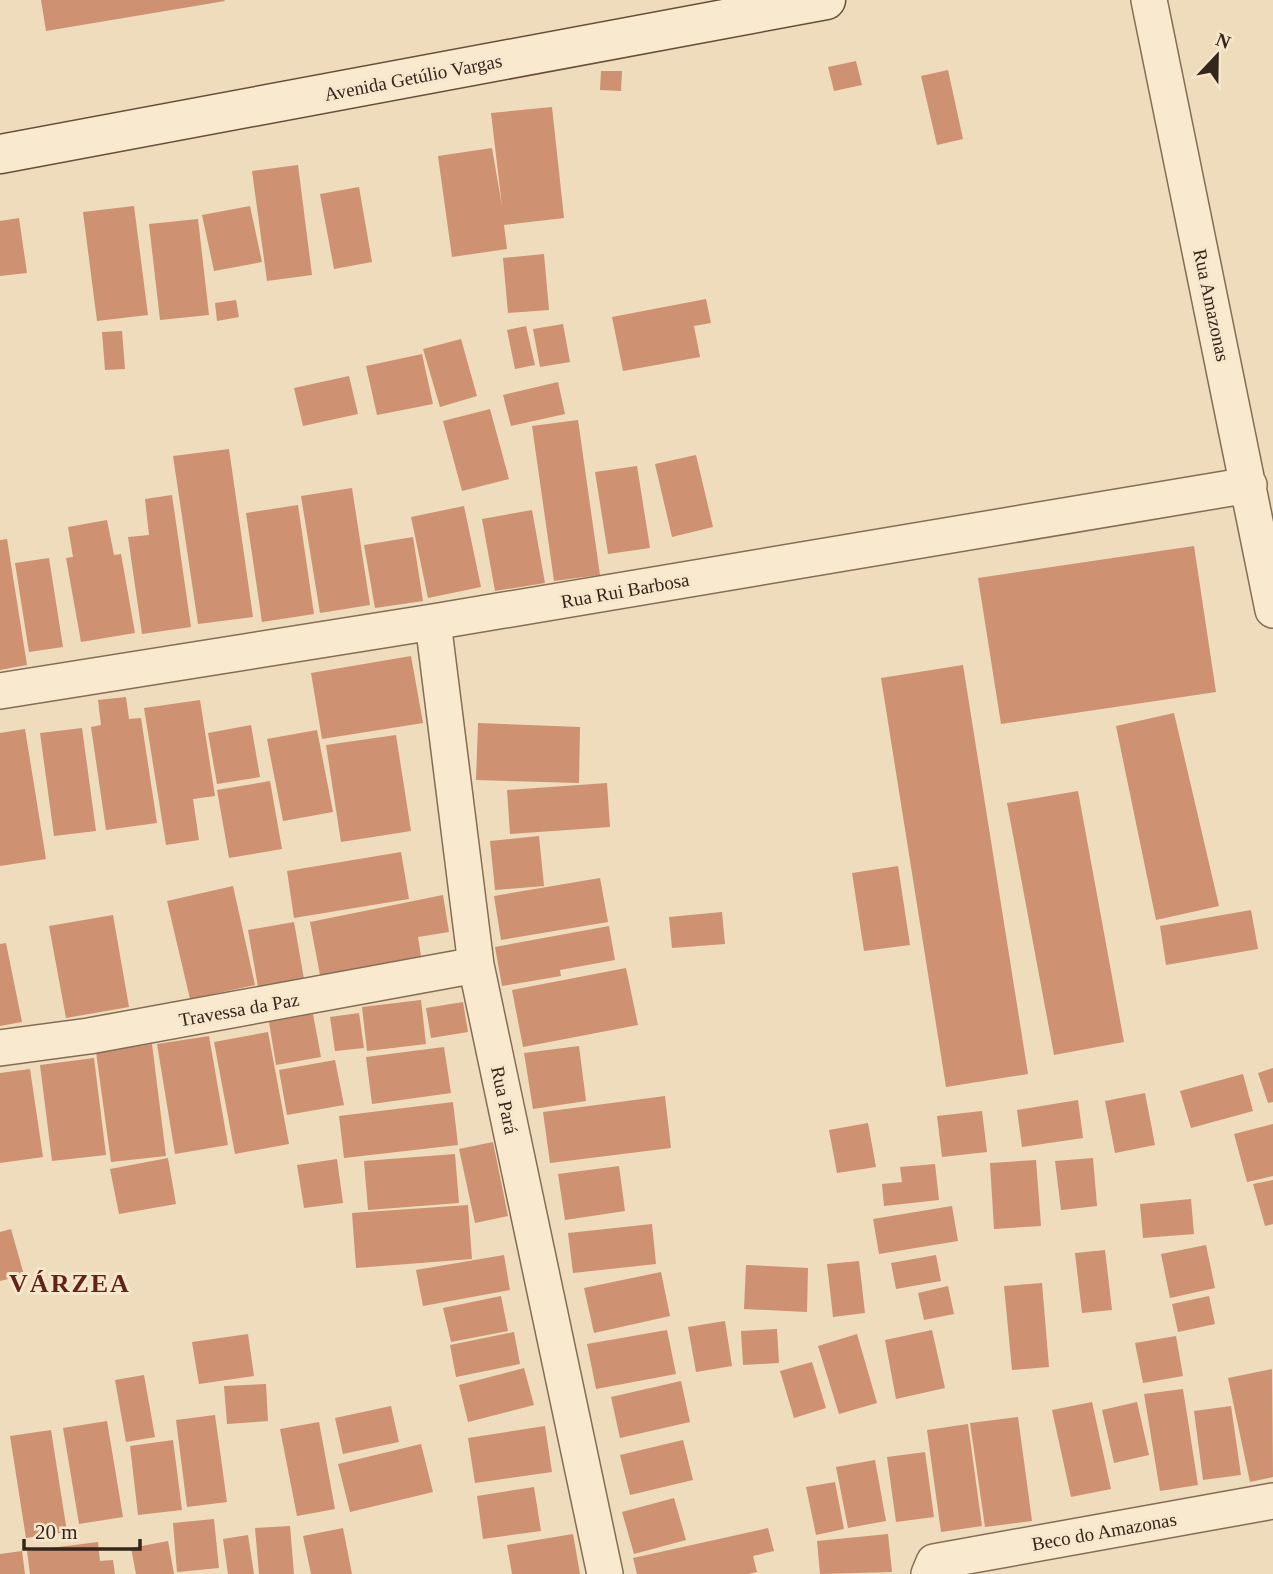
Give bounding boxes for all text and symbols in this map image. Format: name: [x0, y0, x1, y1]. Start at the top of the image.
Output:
north arrow: [1182, 21, 1252, 91]
text: N: [1213, 28, 1234, 53]
street label: Avenida Getúlio Vargas: [323, 50, 504, 105]
street label: Rua Amazonas: [1189, 247, 1234, 363]
street label: Rua Rui Barbosa: [559, 569, 691, 612]
street label: Travessa da Paz: [177, 989, 301, 1030]
street label: Rua Pará: [487, 1064, 522, 1137]
district label: VÁRZEA: [9, 1269, 131, 1298]
scale bar: [24, 1508, 140, 1552]
street label: Beco do Amazonas: [1030, 1508, 1178, 1555]
text: 20 m: [35, 1520, 78, 1544]

